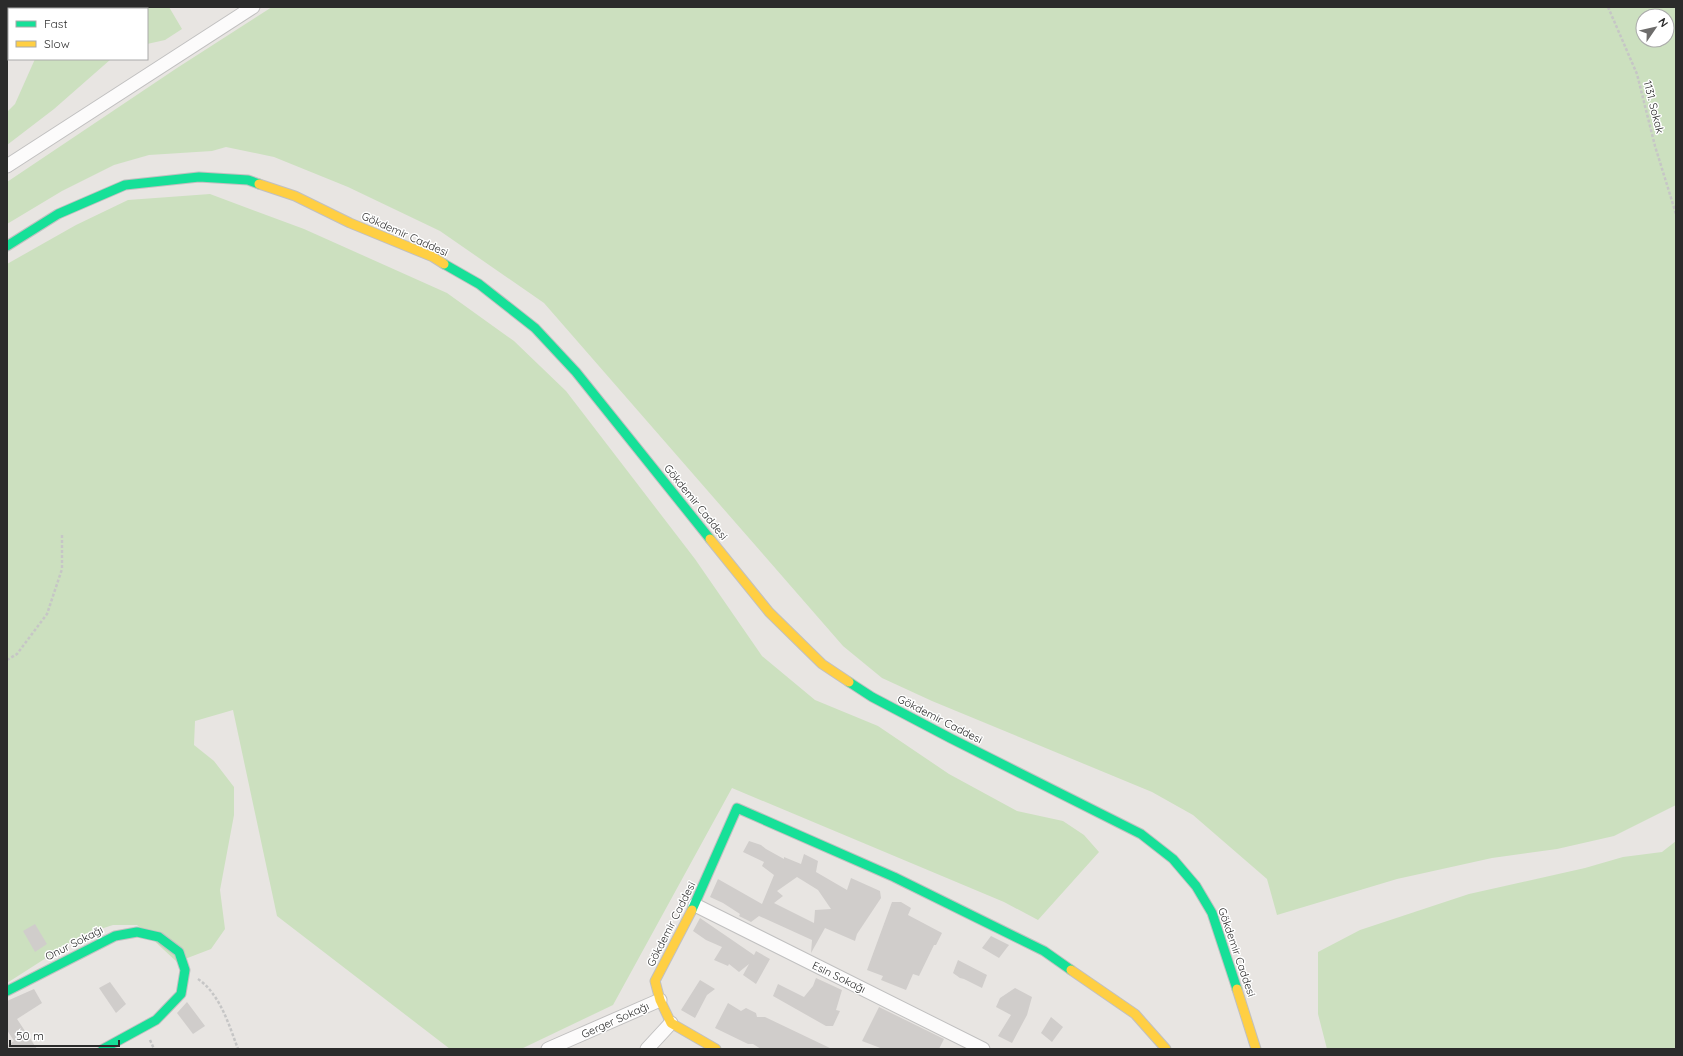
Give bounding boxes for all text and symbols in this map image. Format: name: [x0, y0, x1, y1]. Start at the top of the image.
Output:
legend: [8, 8, 148, 60]
north arrow: [1635, 8, 1675, 48]
text: N: [1655, 15, 1671, 30]
text: Fast: [44, 16, 68, 31]
text: Slow: [44, 36, 70, 51]
street label: 1131. Sokak: [1641, 79, 1667, 135]
street label: Gökdemir Caddesi: [360, 209, 450, 259]
street label: Gökdemir Caddesi: [661, 461, 731, 543]
street label: Gökdemir Caddesi: [895, 692, 985, 746]
street label: Gökdemir Caddesi: [644, 879, 698, 969]
street label: Gökdemir Caddesi: [1215, 906, 1259, 998]
street label: Onur Sokağı: [43, 922, 105, 964]
street label: Esin Sokağı: [810, 958, 868, 996]
street label: Gerger Sokağı: [579, 999, 651, 1041]
scale bar: [10, 1022, 119, 1048]
text: 50 m: [16, 1028, 44, 1043]

